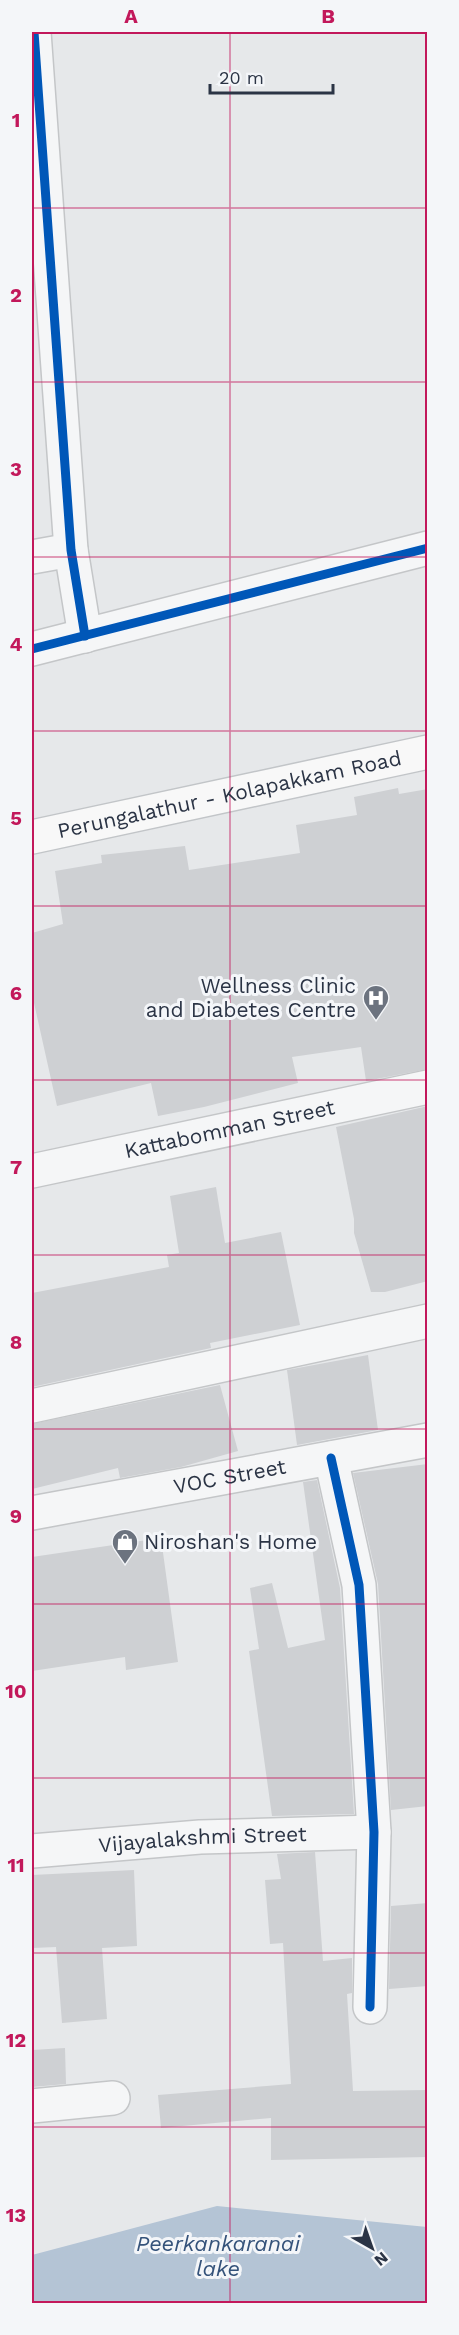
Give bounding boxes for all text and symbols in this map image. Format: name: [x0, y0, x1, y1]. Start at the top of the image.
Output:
text: A: [124, 4, 138, 28]
text: B: [321, 4, 335, 28]
scale bar: [210, 57, 333, 95]
text: 20 m: [219, 67, 264, 88]
text: 1: [12, 108, 20, 132]
text: 2: [10, 283, 22, 307]
text: 3: [10, 457, 22, 481]
text: 4: [10, 632, 23, 656]
street label: Perungalathur - Kolapakkam Road: [55, 745, 404, 843]
text: 5: [10, 806, 22, 830]
place label: Wellness Clinic and Diabetes Centre: [146, 973, 356, 1022]
text: 6: [10, 981, 22, 1005]
hospital icon: Wellness Clinic and Diabetes Centre: [361, 983, 391, 1021]
street label: Kattabomman Street: [122, 1094, 337, 1163]
text: 7: [10, 1155, 22, 1179]
text: 8: [10, 1330, 22, 1354]
street label: VOC Street: [171, 1453, 288, 1499]
text: 9: [10, 1504, 22, 1528]
shop icon: Niroshan's Home: [110, 1527, 140, 1565]
place label: Niroshan's Home: [144, 1529, 317, 1554]
text: 10: [5, 1679, 27, 1703]
street label: Vijayalakshmi Street: [97, 1821, 307, 1857]
text: 11: [7, 1853, 25, 1877]
text: 12: [6, 2028, 26, 2052]
text: 13: [6, 2203, 26, 2227]
north arrow: [342, 2218, 402, 2278]
water label: Peerkankaranai lake: [136, 2231, 301, 2281]
text: N: [371, 2248, 392, 2270]

